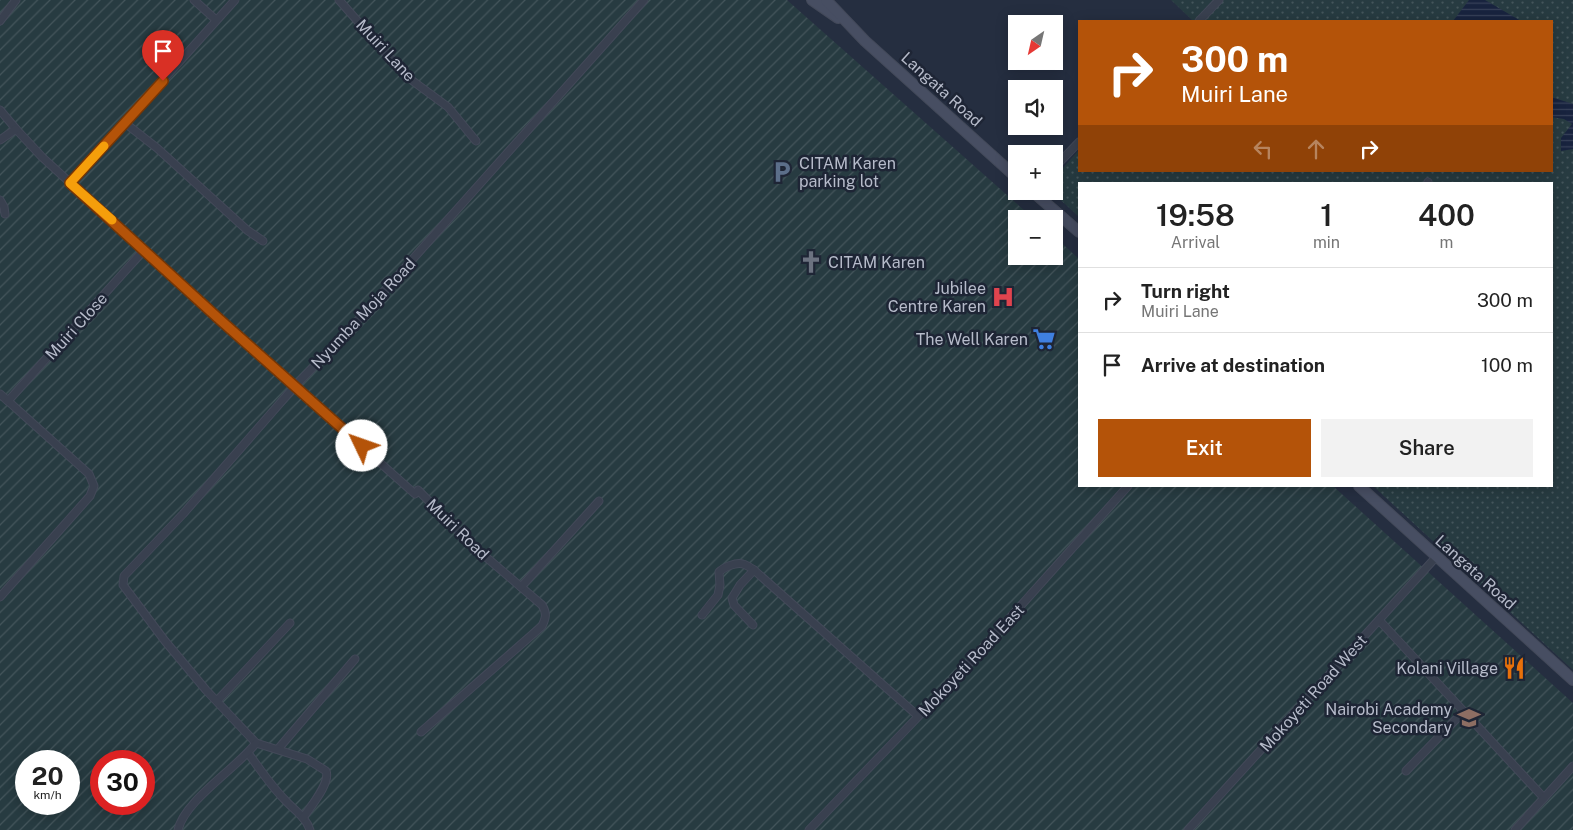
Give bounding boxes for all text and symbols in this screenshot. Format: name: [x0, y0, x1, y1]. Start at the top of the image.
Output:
street label: Muiri Lane: [352, 15, 419, 85]
north arrow: [1008, 15, 1062, 70]
map controls: [1008, 15, 1063, 265]
pin: [142, 30, 184, 81]
icon: arrive: [149, 37, 177, 65]
text: 300 m: [1181, 39, 1288, 80]
icon: right: [1098, 40, 1163, 105]
street label: Langata Road: [897, 48, 986, 131]
button: sound: [1008, 80, 1063, 135]
text: Muiri Lane: [1181, 81, 1288, 107]
icon: left: [1249, 135, 1277, 163]
icon: ahead: [1302, 135, 1330, 163]
icon: right: [1355, 135, 1383, 163]
button: +: [1008, 145, 1063, 200]
place label: CITAM Karen parking lot: [799, 154, 896, 191]
parking icon: CITAM Karen parking lot: [769, 159, 795, 185]
text: 19:58: [1156, 197, 1235, 233]
text: 1: [1320, 197, 1333, 233]
text: 400: [1418, 197, 1475, 233]
button: −: [1008, 210, 1063, 265]
text: Arrival: [1171, 233, 1220, 252]
text: min: [1313, 233, 1340, 252]
text: m: [1440, 233, 1453, 252]
church icon: CITAM Karen: [798, 249, 824, 275]
place label: CITAM Karen: [828, 253, 925, 272]
street label: Nyumba Moja Road: [307, 254, 419, 372]
place label: Jubilee Centre Karen: [888, 279, 986, 316]
text: Turn right: [1141, 280, 1230, 302]
hospital icon: Jubilee Centre Karen: [990, 284, 1016, 310]
icon: right: [1098, 286, 1126, 314]
street label: Muiri Close: [41, 289, 111, 364]
text: 300 m: [1477, 289, 1533, 311]
text: Muiri Lane: [1141, 302, 1219, 321]
supermarket icon: The Well Karen: [1031, 326, 1057, 352]
place label: The Well Karen: [916, 330, 1028, 349]
icon: arrive: [1098, 351, 1126, 379]
text: Arrive at destination: [1141, 354, 1325, 376]
text: 100 m: [1481, 354, 1533, 376]
position arrow: [335, 419, 387, 471]
button: Exit: [1098, 419, 1311, 477]
button: Share: [1321, 419, 1533, 477]
street label: Muiri Road: [422, 495, 493, 564]
street label: Langata Road: [1431, 531, 1520, 614]
street label: Mokoyeti Road East: [915, 600, 1028, 720]
street label: Mokoyeti Road West: [1256, 631, 1371, 756]
restaurant icon: Kolani Village: [1501, 655, 1527, 681]
place label: Kolani Village: [1396, 659, 1498, 678]
place label: Nairobi Academy Secondary: [1325, 700, 1452, 737]
school or university icon: Nairobi Academy Secondary: [1456, 705, 1482, 731]
speed limit sign: 30: [90, 750, 155, 815]
text: 20: [32, 761, 64, 791]
text: km/h: [33, 788, 62, 802]

